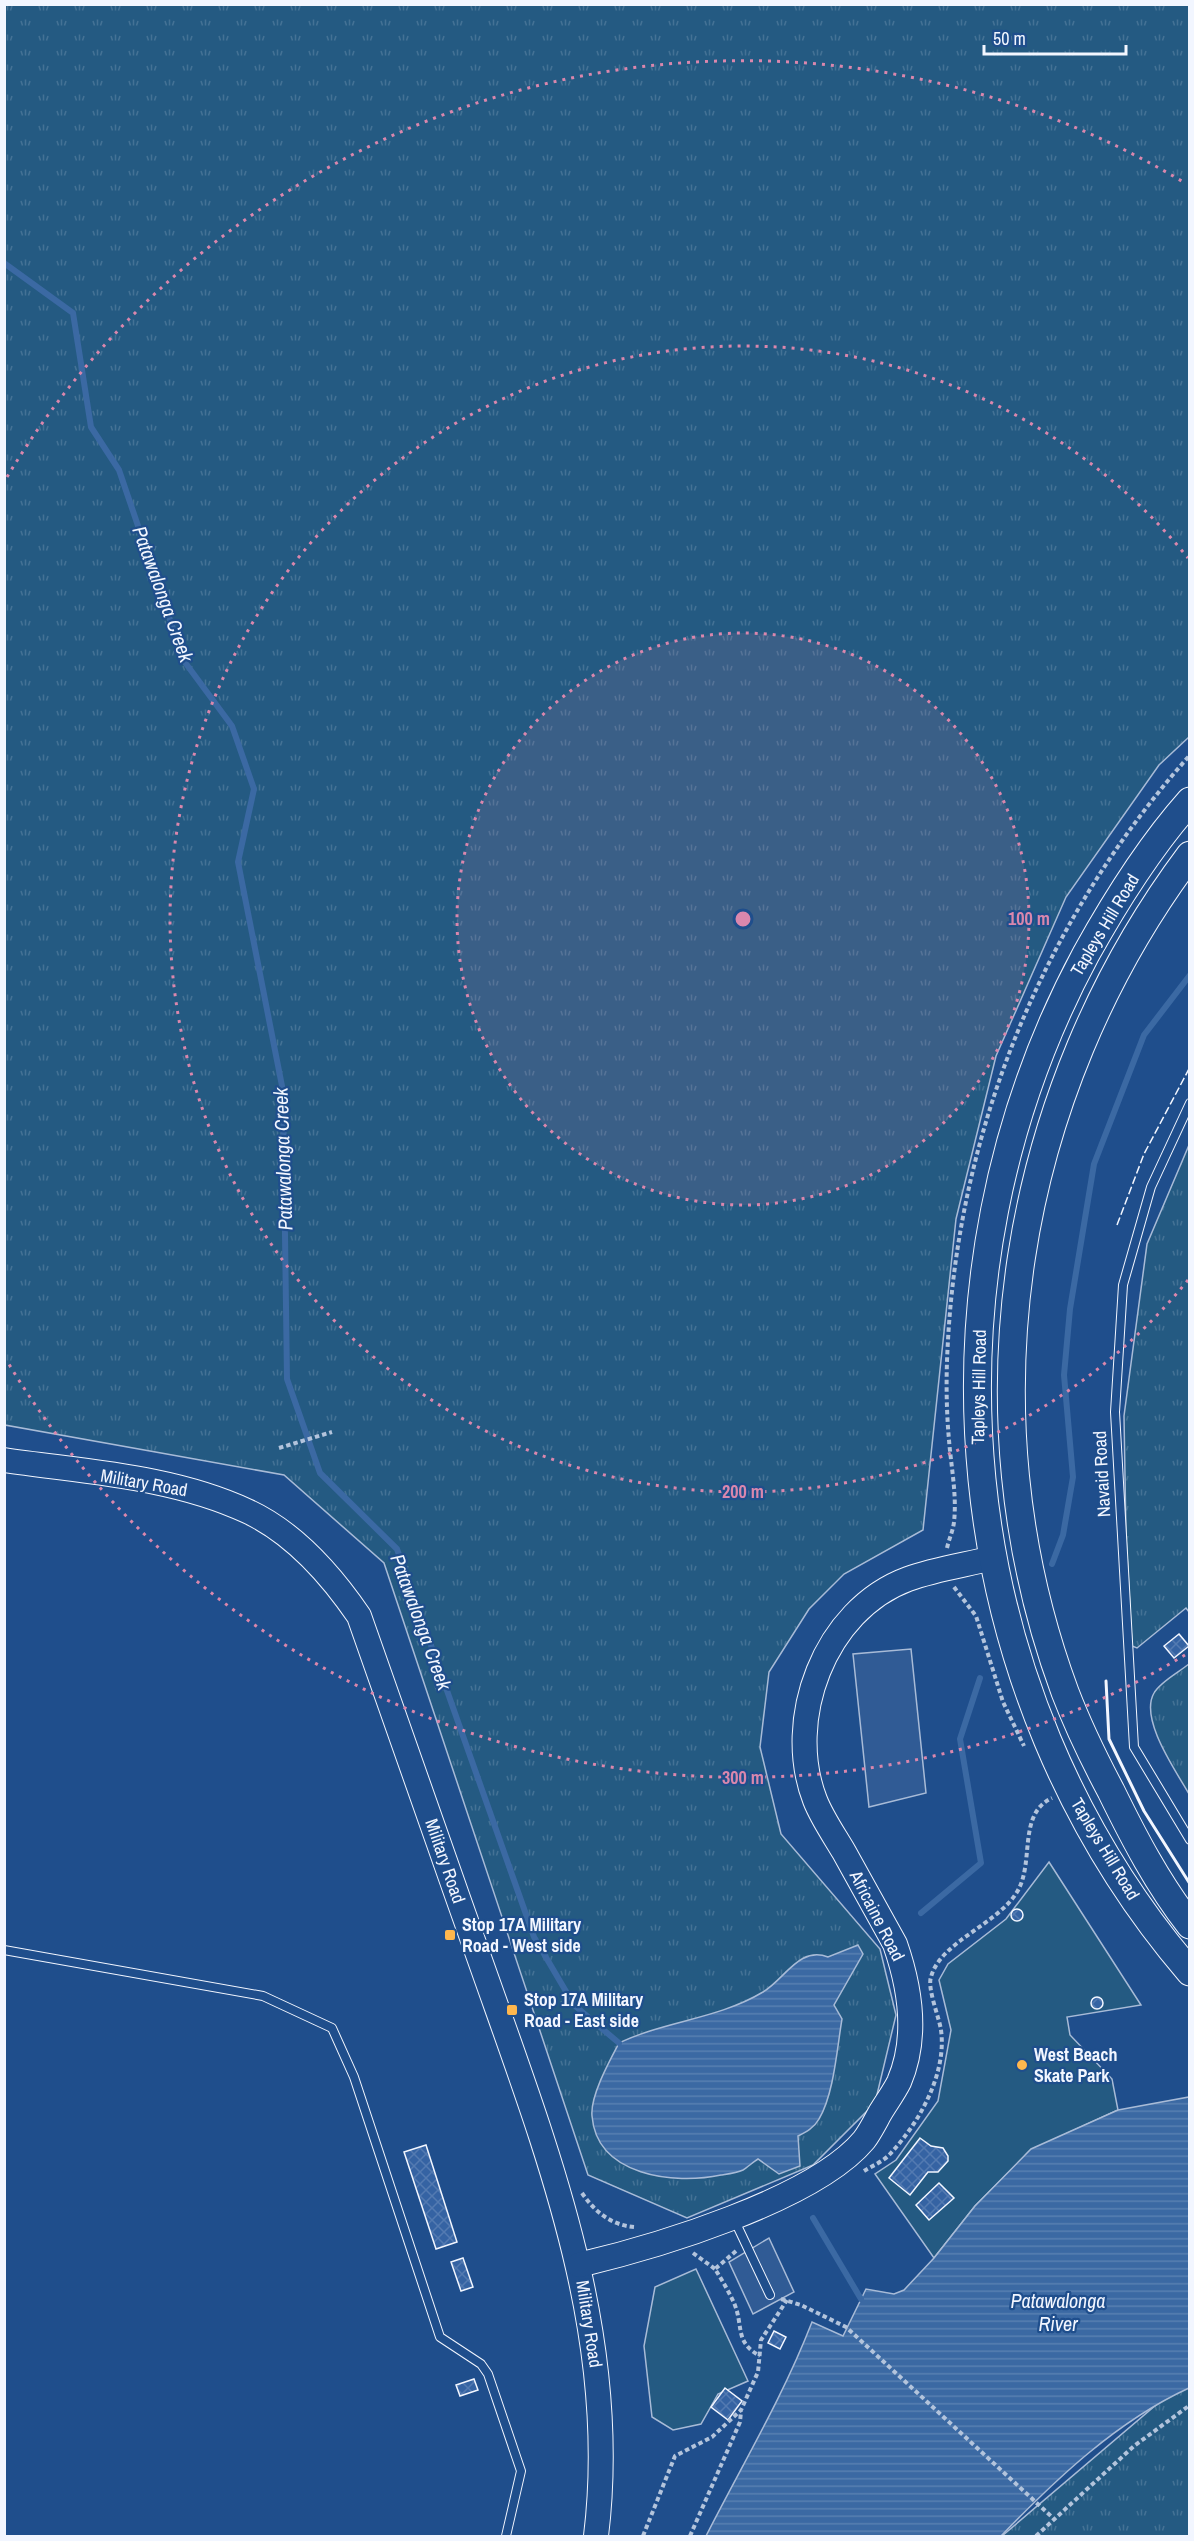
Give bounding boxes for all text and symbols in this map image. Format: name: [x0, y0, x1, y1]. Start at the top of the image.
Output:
scale bar: [984, 18, 1126, 56]
text: 50 m: [993, 26, 1026, 51]
water label: Patawalonga Creek: [126, 522, 201, 666]
street label: Tapleys Hill Road: [1064, 869, 1145, 981]
text: 100 m: [1008, 906, 1050, 931]
centre of rings: [733, 909, 753, 929]
water label: Patawalonga Creek: [266, 1086, 298, 1231]
street label: Tapleys Hill Road: [965, 1329, 992, 1445]
street label: Navaid Road: [1087, 1430, 1116, 1518]
street label: Military Road: [99, 1463, 189, 1502]
text: 200 m: [722, 1479, 764, 1504]
water label: Patawalonga Creek: [384, 1550, 459, 1694]
text: 300 m: [722, 1765, 764, 1790]
street label: Tapleys Hill Road: [1065, 1793, 1146, 1905]
street label: Military Road: [419, 1815, 472, 1906]
street label: Africaine Road: [844, 1865, 911, 1965]
place label: Stop 17A Military Road - West side: [462, 1912, 582, 1958]
marker: Stop 17A Military Road - West side: [443, 1928, 457, 1942]
place label: Stop 17A Military Road - East side: [524, 1987, 644, 2033]
marker: Stop 17A Military Road - East side: [505, 2003, 519, 2017]
place label: West Beach Skate Park: [1034, 2042, 1117, 2088]
marker: West Beach Skate Park: [1015, 2058, 1029, 2072]
street label: Military Road: [570, 2279, 609, 2369]
water label: Patawalonga River: [1011, 2287, 1105, 2337]

